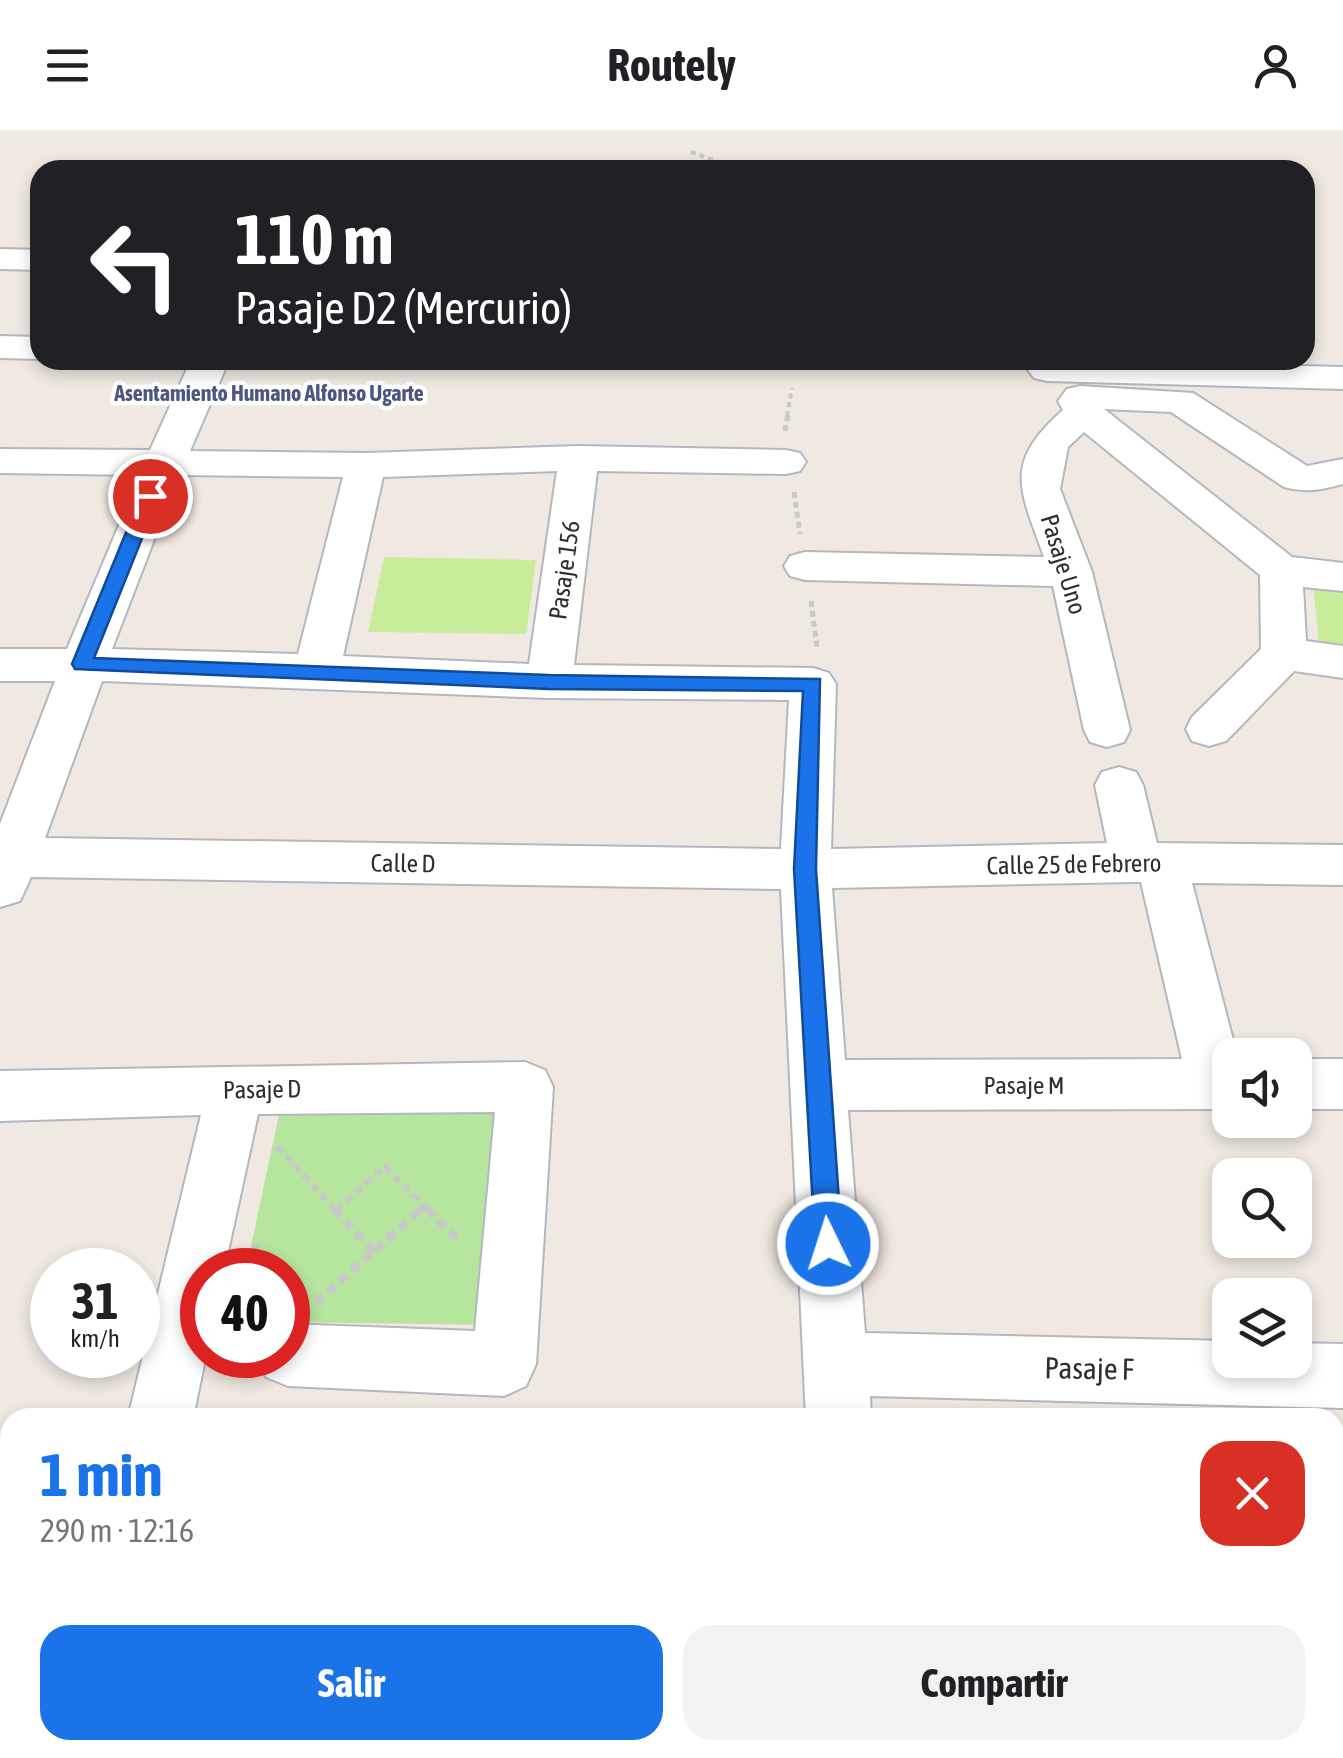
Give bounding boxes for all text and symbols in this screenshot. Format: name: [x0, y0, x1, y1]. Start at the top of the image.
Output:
icon: menu: [40, 38, 95, 93]
icon: person: [1248, 38, 1303, 93]
text: Routely: [607, 39, 736, 91]
text: 110 m: [235, 199, 394, 279]
icon: left: [70, 200, 200, 330]
text: Pasaje D2 (Mercurio): [235, 282, 572, 334]
district label: Asentamiento Humano Alfonso Ugarte: [113, 380, 424, 406]
pin: [108, 454, 193, 539]
icon: arrive: [123, 469, 178, 524]
street label: Pasaje Uno: [1036, 511, 1092, 617]
street label: Pasaje 156: [543, 519, 585, 621]
street label: Calle D: [370, 848, 436, 878]
street label: Calle 25 de Febrero: [986, 848, 1162, 880]
map controls: [1212, 1038, 1312, 1378]
button: sound: [1212, 1038, 1312, 1138]
street label: Pasaje M: [983, 1071, 1065, 1099]
street label: Pasaje D: [223, 1074, 301, 1104]
button: search: [1212, 1158, 1312, 1258]
position arrow: [776, 1192, 880, 1296]
speed limit sign: 40: [180, 1248, 310, 1378]
text: 31: [71, 1272, 118, 1330]
button: layers: [1212, 1278, 1312, 1378]
text: km/h: [70, 1324, 120, 1352]
street label: Pasaje F: [1044, 1350, 1134, 1386]
text: 1 min: [40, 1440, 163, 1509]
button: close: [1200, 1441, 1305, 1546]
text: 290 m · 12:16: [40, 1512, 194, 1549]
button: Salir: [40, 1625, 663, 1740]
button: Compartir: [683, 1625, 1305, 1740]

